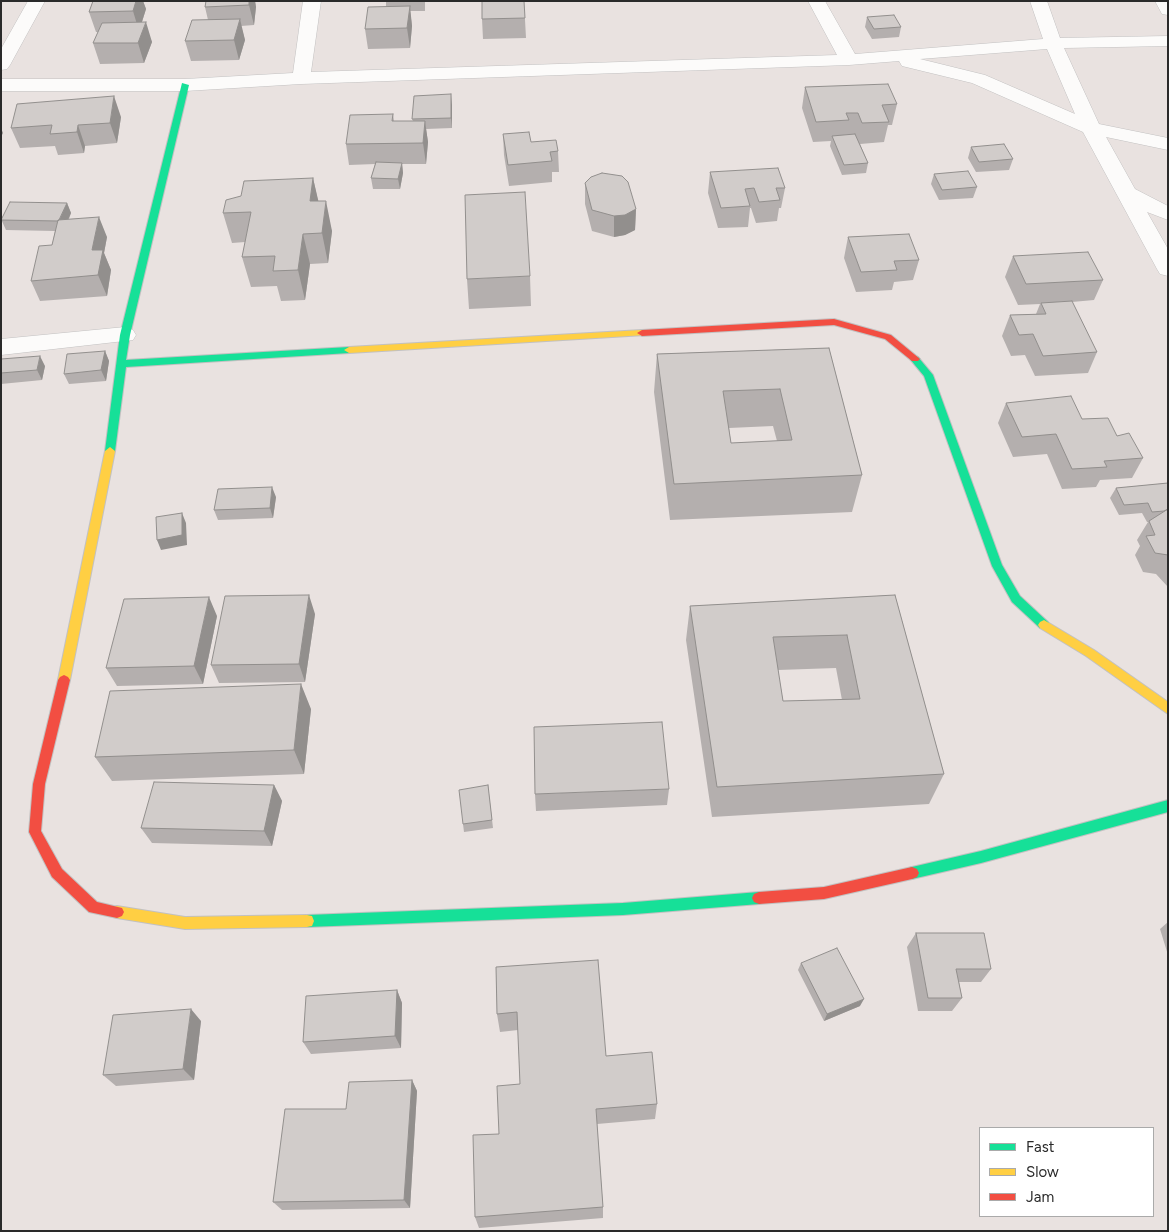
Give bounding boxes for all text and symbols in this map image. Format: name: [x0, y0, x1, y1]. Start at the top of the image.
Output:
legend: [979, 1127, 1154, 1217]
text: Fast: [1026, 1138, 1054, 1156]
text: Slow: [1026, 1163, 1059, 1181]
text: Jam: [1026, 1188, 1054, 1206]

